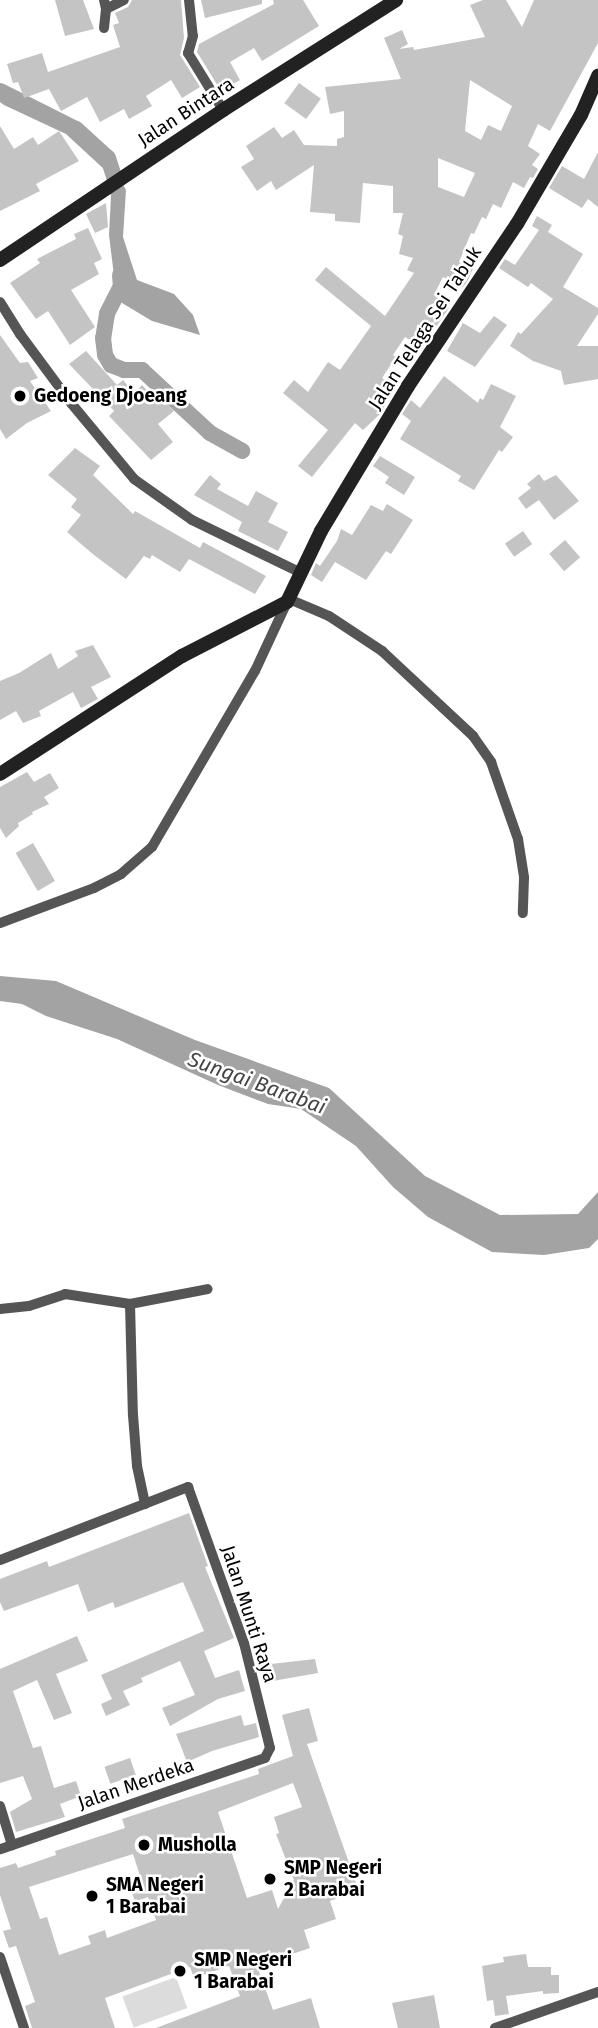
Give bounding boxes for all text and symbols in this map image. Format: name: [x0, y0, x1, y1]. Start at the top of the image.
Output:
street label: Jalan Bintara: [134, 72, 238, 152]
street label: Jalan Telaga Sei Tabuk: [364, 242, 486, 414]
place label: Gedoeng Djoeang: [34, 385, 187, 407]
marker: Gedoeng Djoeang: [12, 388, 28, 404]
water label: Sungai Barabai: [185, 1046, 329, 1120]
street label: Jalan Munti Raya: [216, 1543, 282, 1685]
street label: Jalan Merdeka: [75, 1753, 197, 1815]
place label: Musholla: [158, 1834, 237, 1856]
marker: Musholla: [136, 1837, 152, 1853]
place label: SMP Negeri 2 Barabai: [284, 1857, 382, 1901]
marker: SMP Negeri 2 Barabai: [262, 1871, 278, 1887]
place label: SMA Negeri 1 Barabai: [106, 1874, 204, 1918]
marker: SMA Negeri 1 Barabai: [84, 1888, 100, 1904]
place label: SMP Negeri 1 Barabai: [194, 1949, 292, 1993]
marker: SMP Negeri 1 Barabai: [172, 1963, 188, 1979]

